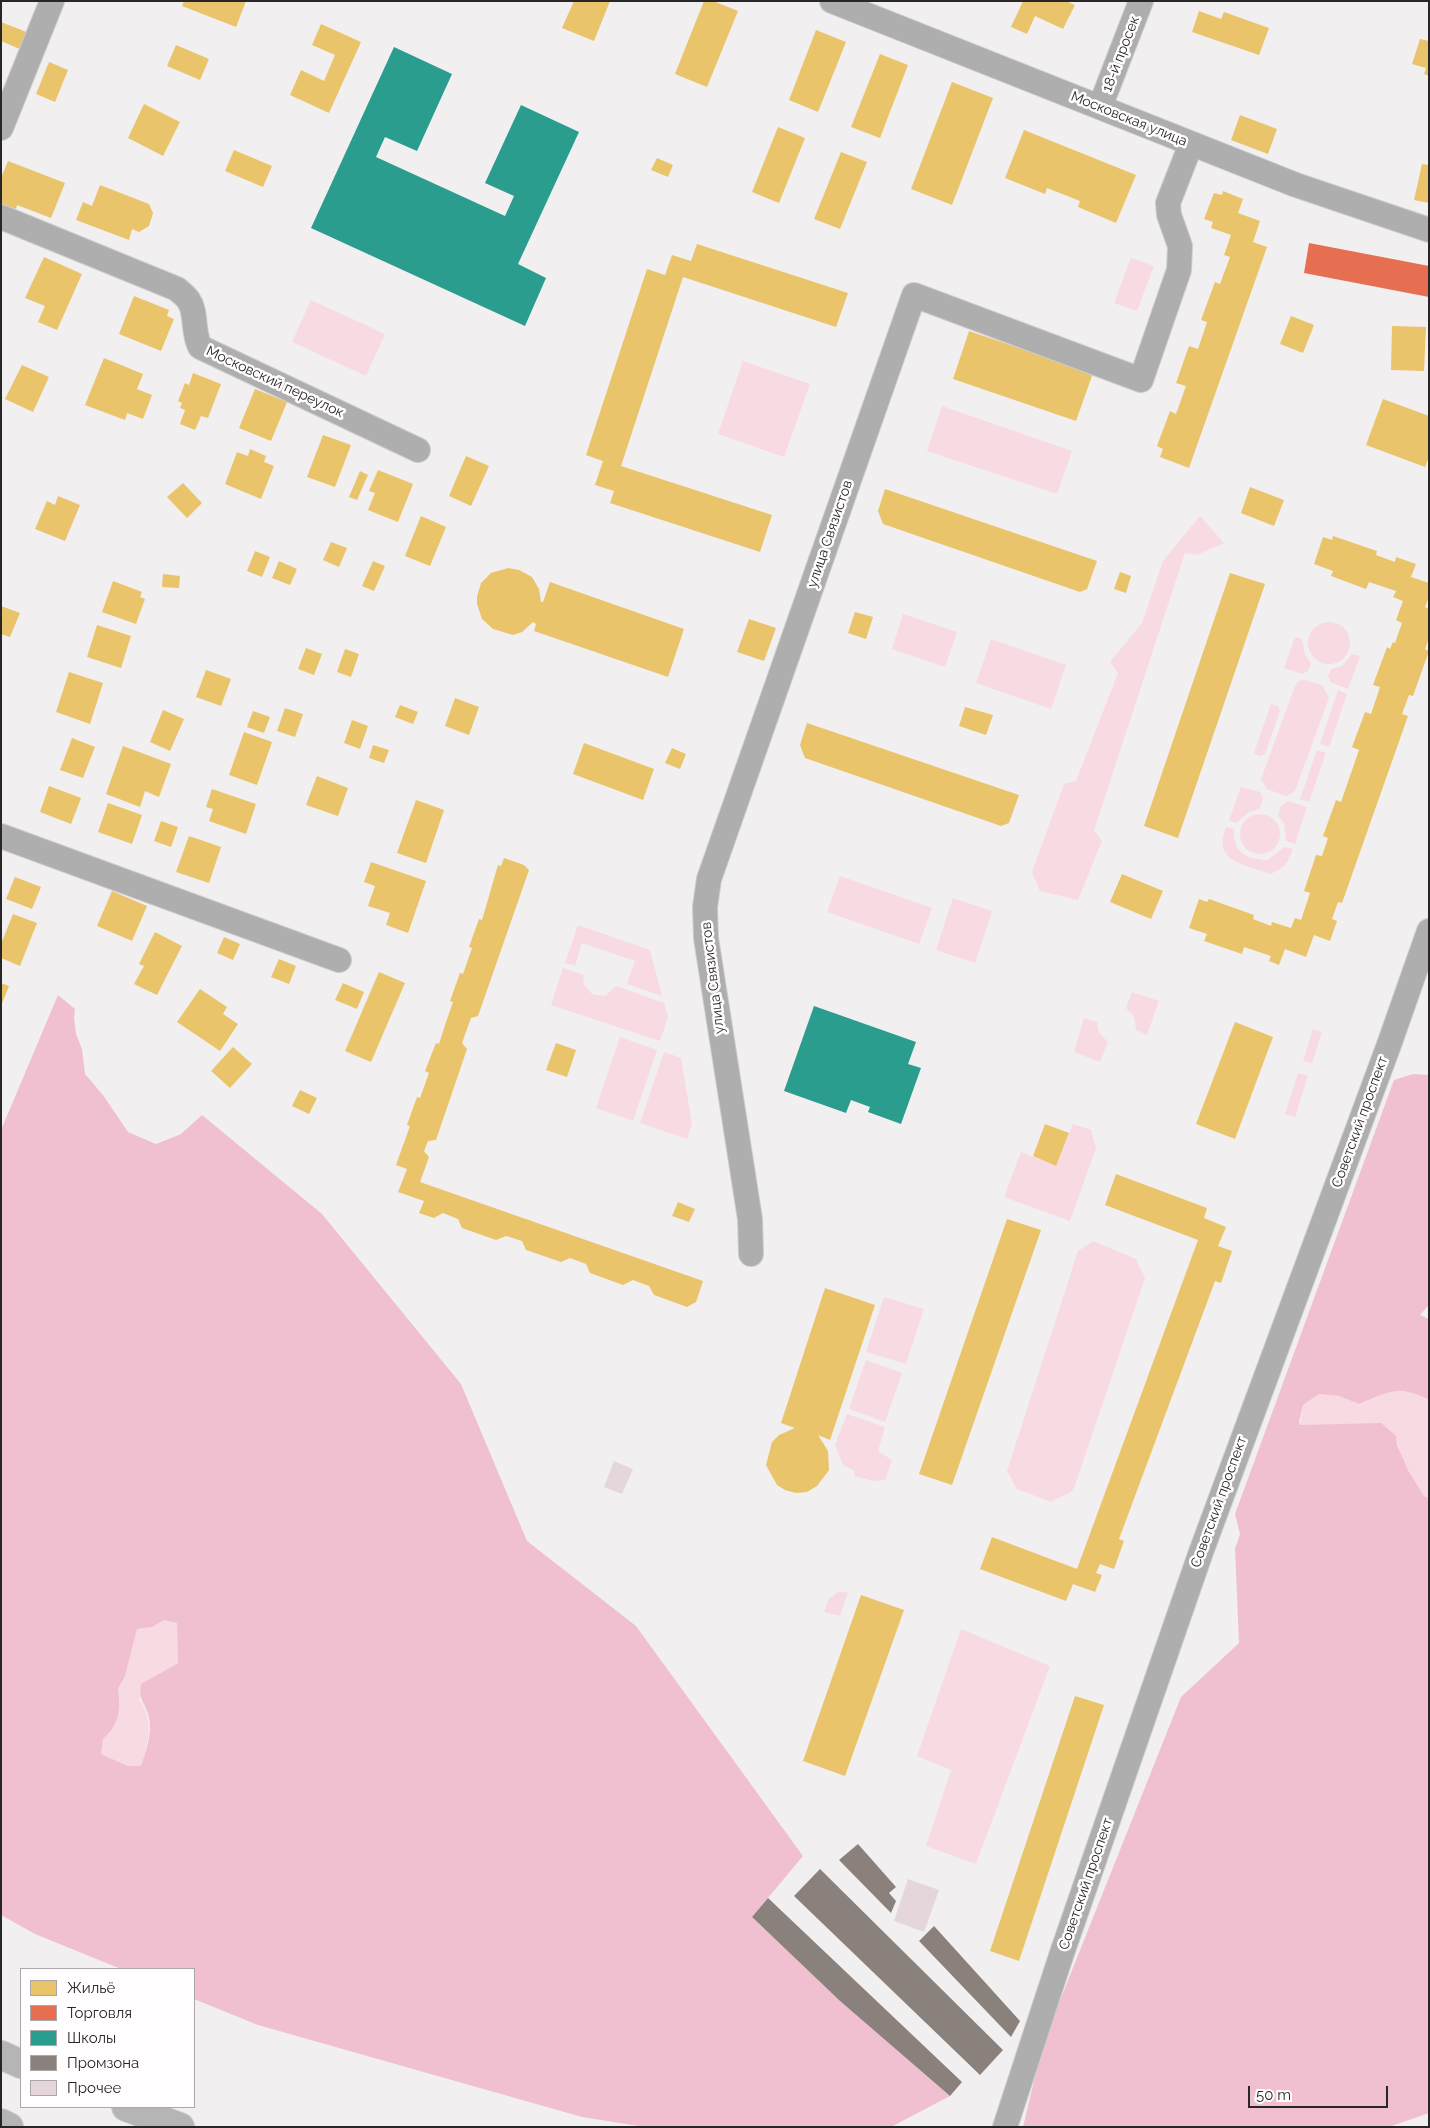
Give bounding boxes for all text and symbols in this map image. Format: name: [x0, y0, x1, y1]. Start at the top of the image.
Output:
street label: 18-й просек: [1099, 14, 1143, 94]
street label: Московская улица: [1068, 88, 1190, 150]
street label: Московский переулок: [203, 343, 347, 421]
street label: улица Связистов: [804, 478, 856, 590]
street label: улица Связистов: [698, 921, 728, 1035]
street label: Советский проспект: [1328, 1054, 1392, 1190]
street label: Советский проспект: [1187, 1434, 1251, 1570]
street label: Советский проспект: [1056, 1816, 1116, 1952]
legend: [20, 1968, 195, 2108]
text: Жильё: [67, 1979, 115, 1997]
text: Торговля: [67, 2004, 132, 2022]
text: Школы: [67, 2029, 116, 2047]
text: Промзона: [67, 2054, 139, 2072]
scale bar: [1250, 2076, 1390, 2108]
text: Прочее: [67, 2079, 121, 2097]
text: 50 m: [1256, 2086, 1291, 2104]

